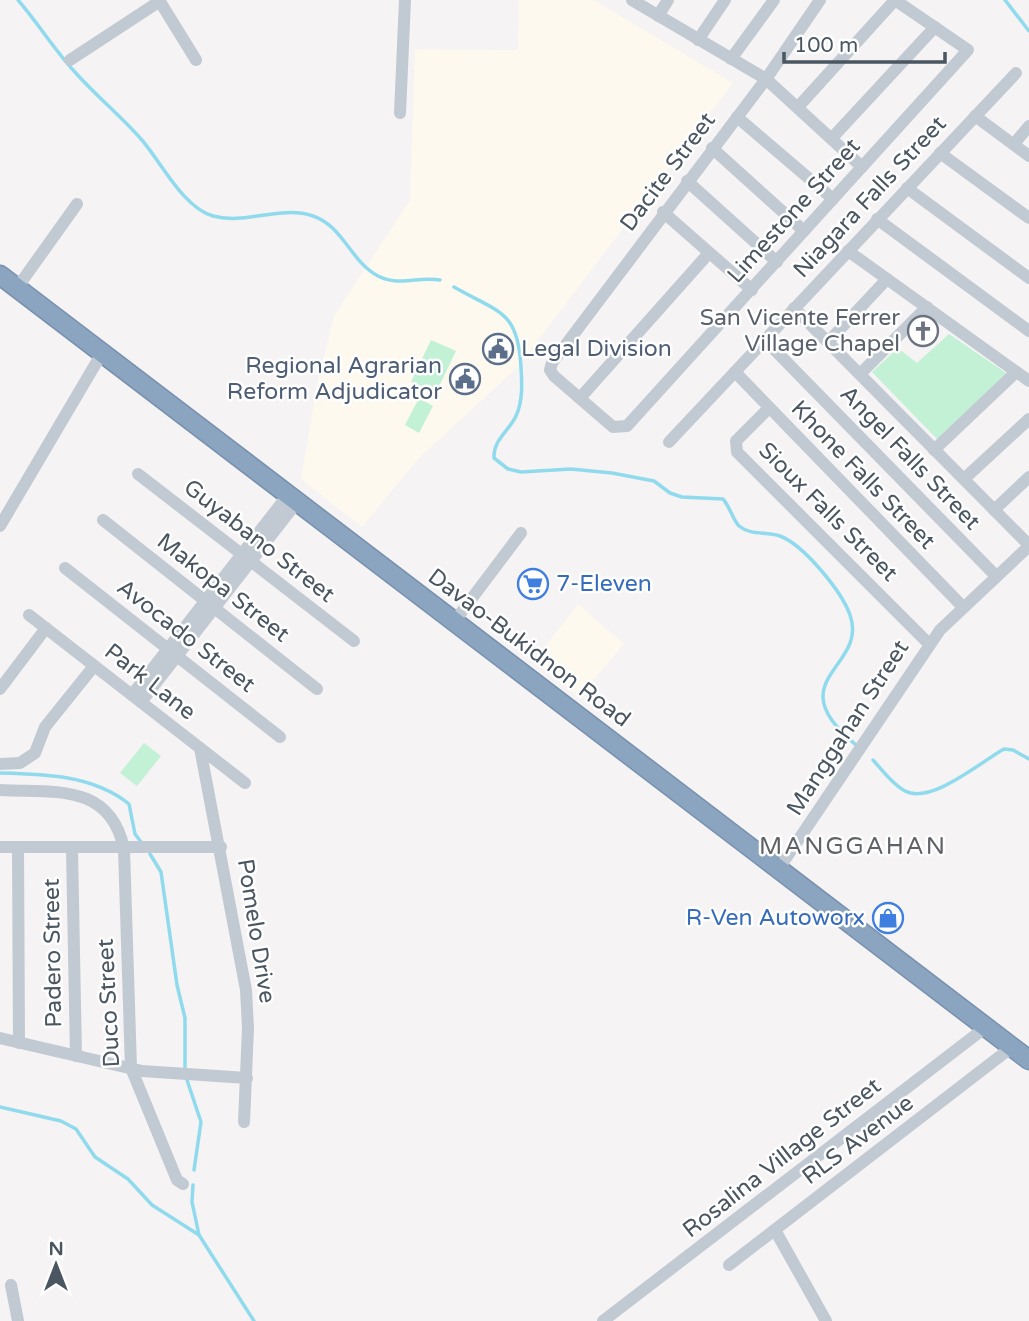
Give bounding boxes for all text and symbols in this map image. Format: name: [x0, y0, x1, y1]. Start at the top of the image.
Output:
scale bar: [784, 21, 945, 65]
text: 100 m: [794, 33, 858, 58]
street label: Dacite Street: [614, 107, 722, 237]
street label: Niagara Falls Street: [788, 110, 952, 284]
street label: Limestone Street: [722, 133, 867, 289]
place label: San Vicente Ferrer Village Chapel: [700, 304, 900, 358]
church icon: San Vicente Ferrer Village Chapel: [906, 314, 940, 348]
public building icon: Legal Division: [481, 332, 515, 366]
place label: Legal Division: [521, 335, 672, 363]
place label: Regional Agrarian Reform Adjudicator: [227, 352, 442, 406]
public building icon: Regional Agrarian Reform Adjudicator: [448, 362, 482, 396]
street label: Angel Falls Street: [834, 380, 986, 536]
street label: Khone Falls Street: [785, 395, 941, 555]
street label: Sioux Falls Street: [753, 437, 904, 588]
street label: Guyabano Street: [178, 473, 340, 609]
street label: Makopa Street: [151, 528, 295, 649]
street label: Davao-Bukidnon Road: [422, 563, 636, 733]
supermarket icon: 7-Eleven: [516, 567, 550, 601]
place label: 7-Eleven: [556, 570, 652, 598]
street label: Avocado Street: [111, 573, 261, 699]
street label: Manggahan Street: [781, 635, 915, 821]
street label: Park Lane: [99, 638, 201, 726]
district label: MANGGAHAN: [759, 832, 947, 861]
street label: Pomelo Drive: [231, 857, 281, 1005]
street label: Padero Street: [38, 878, 68, 1028]
shop icon: R-Ven Autoworx: [871, 901, 905, 935]
place label: R-Ven Autoworx: [686, 904, 865, 932]
street label: Duco Street: [92, 938, 126, 1068]
street label: Rosalina Village Street: [677, 1072, 887, 1244]
street label: RLS Avenue: [797, 1089, 919, 1191]
north arrow: [21, 1230, 91, 1300]
text: N: [48, 1238, 64, 1260]

